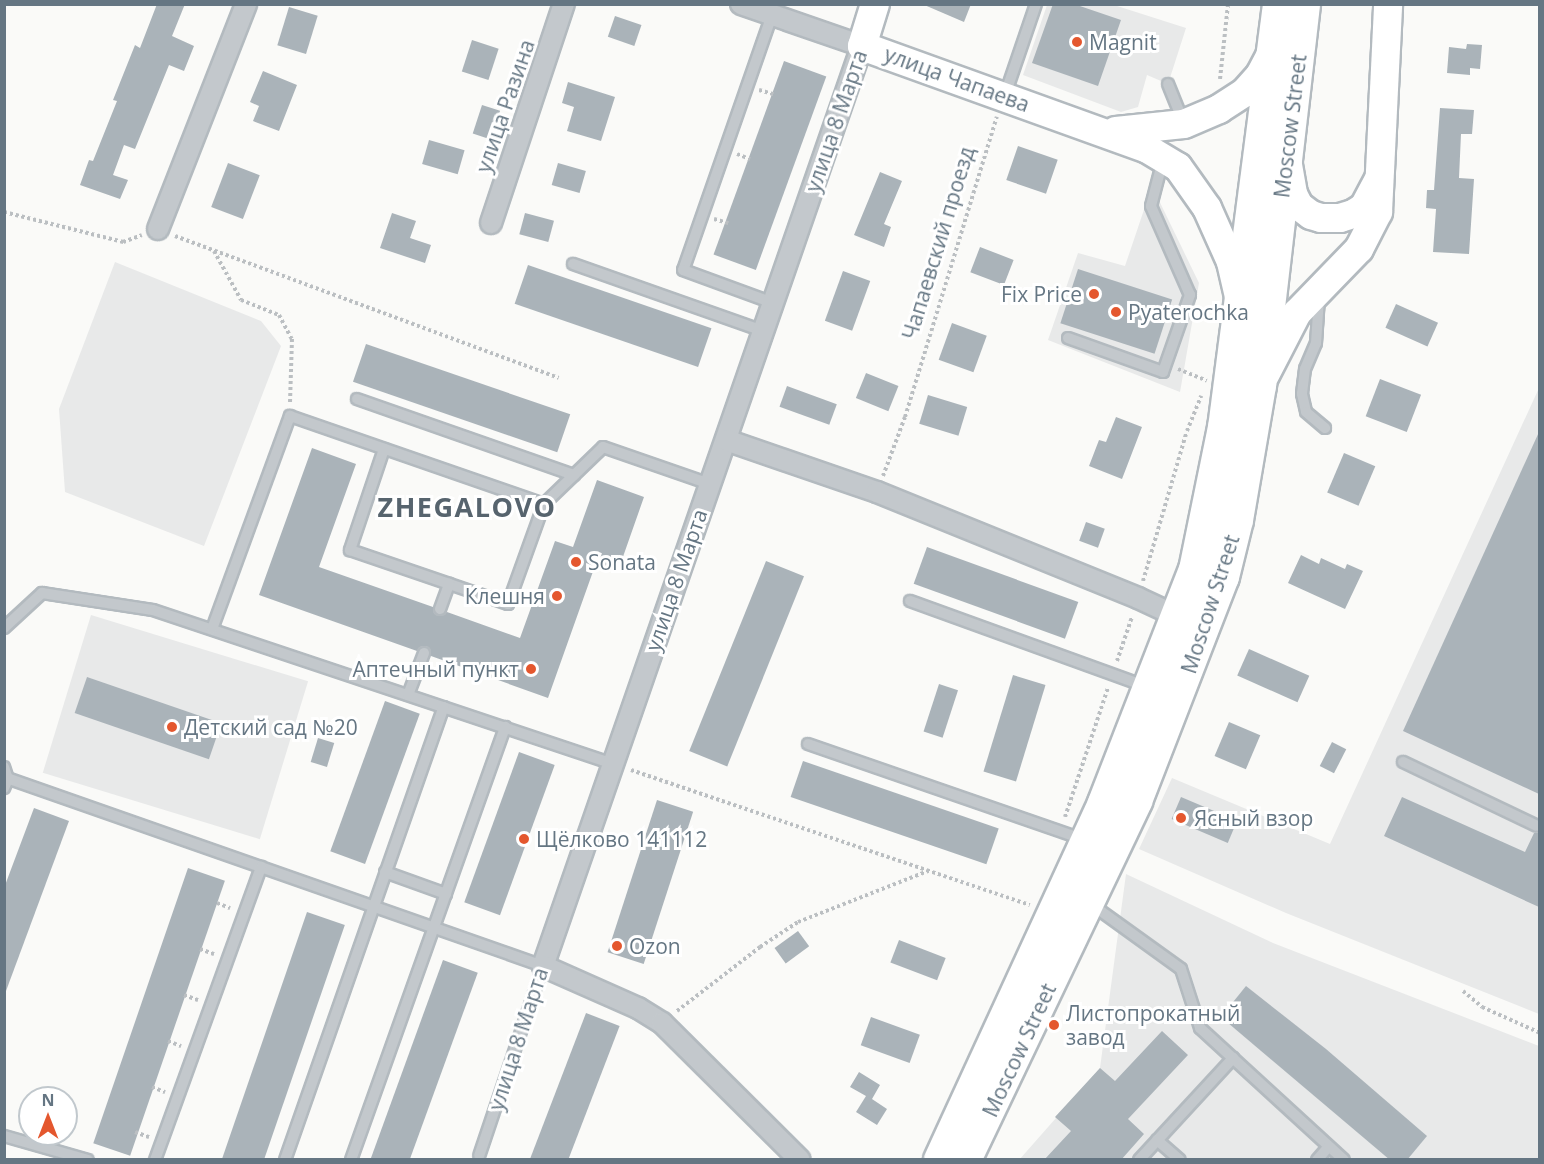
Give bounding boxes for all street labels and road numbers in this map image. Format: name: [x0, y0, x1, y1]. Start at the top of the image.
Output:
street label: улица Разина: [470, 36, 540, 176]
street label: улица Чапаева: [881, 41, 1033, 117]
street label: улица 8 Марта: [800, 47, 872, 195]
street label: Moscow Street: [1269, 53, 1311, 199]
street label: Чапаевский проезд: [897, 144, 979, 342]
street label: улица 8 Марта: [640, 506, 712, 654]
street label: Moscow Street: [1176, 531, 1244, 677]
street label: улица 8 Марта: [483, 964, 553, 1114]
street label: Moscow Street: [977, 979, 1061, 1121]

